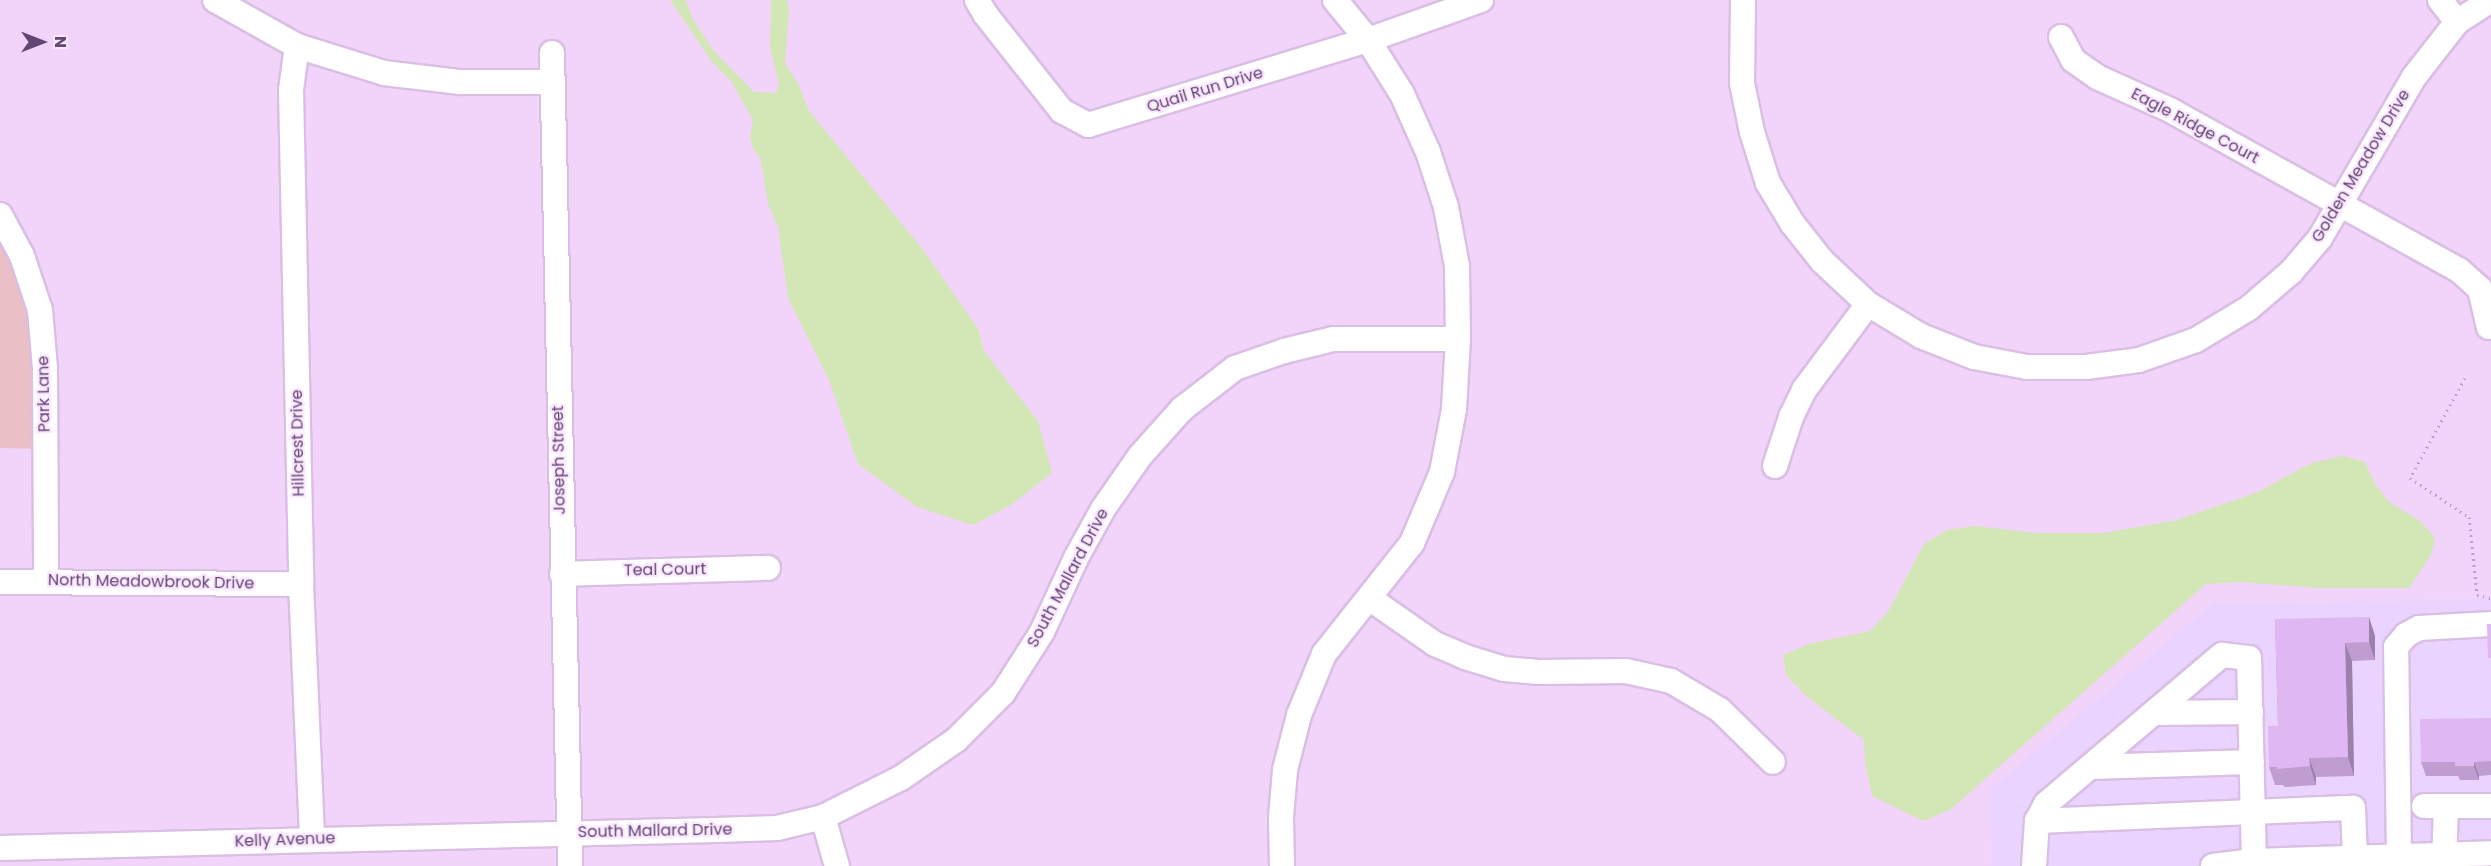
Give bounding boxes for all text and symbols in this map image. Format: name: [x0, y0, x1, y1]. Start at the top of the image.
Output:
north arrow: [12, 12, 72, 72]
text: N: [49, 36, 72, 48]
street label: Quail Run Drive: [1145, 63, 1265, 117]
street label: Eagle Ridge Court: [2128, 84, 2262, 168]
street label: Golden Meadow Drive: [2308, 86, 2414, 246]
street label: Park Lane: [34, 356, 54, 432]
street label: Hillcrest Drive: [287, 389, 309, 497]
street label: Joseph Street: [548, 405, 570, 515]
street label: South Mallard Drive: [1023, 505, 1113, 651]
street label: Teal Court: [624, 560, 706, 580]
street label: North Meadowbrook Drive: [48, 571, 254, 593]
street label: South Mallard Drive: [578, 820, 732, 842]
street label: Kelly Avenue: [234, 829, 336, 851]

